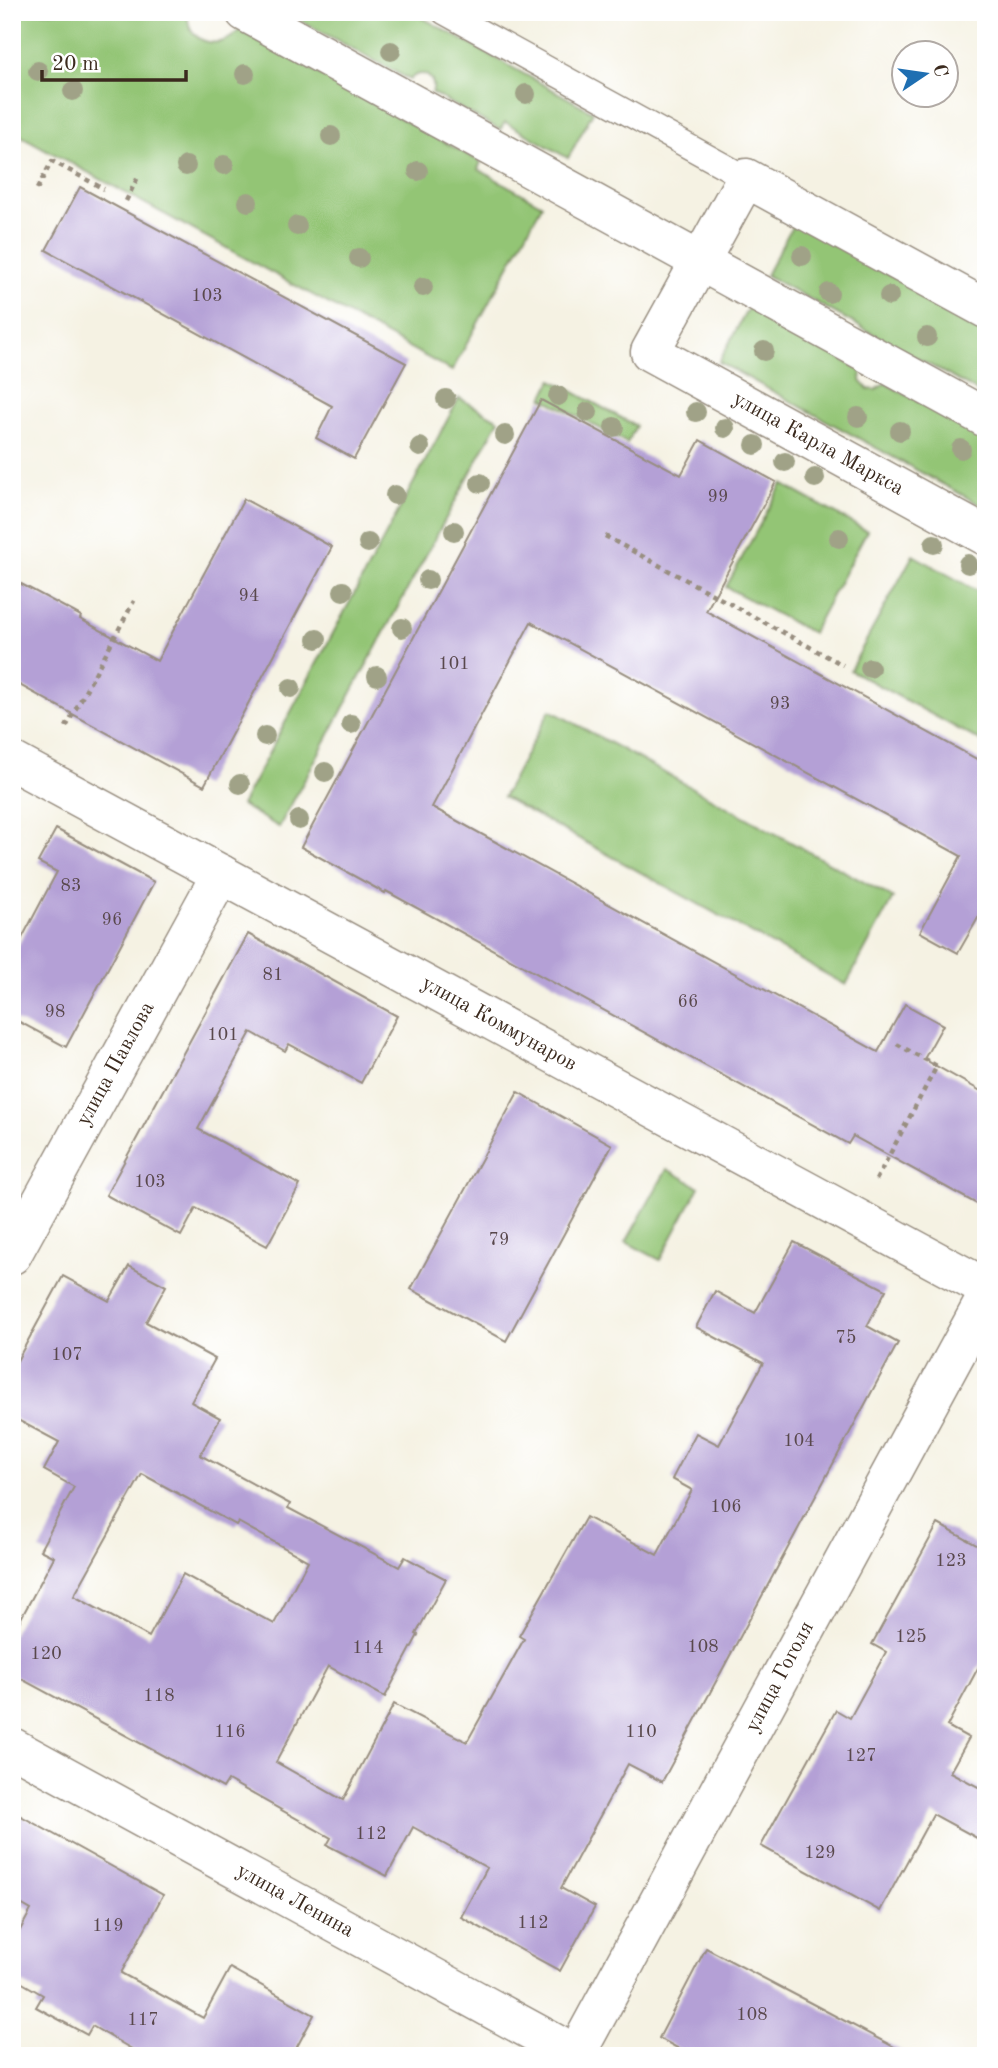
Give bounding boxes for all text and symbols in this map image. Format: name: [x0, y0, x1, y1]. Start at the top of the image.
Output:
scale bar: [42, 38, 186, 82]
north arrow: [890, 38, 960, 108]
text: 20 m: [52, 54, 99, 75]
text: С: [928, 62, 950, 79]
house number: 103: [191, 287, 223, 305]
street label: улица Карла Маркса: [729, 388, 907, 500]
house number: 99: [708, 488, 728, 506]
house number: 94: [239, 587, 259, 605]
house number: 101: [438, 655, 470, 673]
house number: 93: [770, 695, 790, 713]
house number: 83: [61, 877, 81, 895]
house number: 96: [102, 911, 122, 929]
house number: 81: [263, 966, 283, 984]
street label: улица Коммунаров: [418, 973, 580, 1075]
house number: 66: [678, 993, 698, 1011]
street label: улица Павлова: [73, 999, 159, 1129]
house number: 98: [45, 1003, 65, 1021]
house number: 101: [207, 1026, 239, 1044]
house number: 103: [134, 1173, 166, 1191]
house number: 79: [489, 1231, 509, 1249]
house number: 75: [836, 1329, 856, 1347]
house number: 107: [51, 1346, 83, 1364]
house number: 104: [783, 1432, 815, 1450]
house number: 106: [710, 1498, 742, 1516]
house number: 123: [935, 1552, 967, 1570]
street label: улица Гоголя: [742, 1618, 818, 1736]
house number: 125: [895, 1628, 927, 1646]
house number: 108: [687, 1638, 719, 1656]
house number: 114: [352, 1639, 384, 1657]
house number: 120: [30, 1645, 62, 1663]
house number: 118: [143, 1687, 175, 1705]
house number: 116: [214, 1723, 246, 1741]
house number: 110: [625, 1723, 657, 1741]
house number: 127: [845, 1747, 877, 1765]
house number: 112: [355, 1825, 387, 1843]
house number: 129: [804, 1844, 836, 1862]
street label: улица Ленина: [233, 1860, 357, 1942]
house number: 112: [517, 1914, 549, 1932]
house number: 119: [92, 1917, 124, 1935]
house number: 108: [736, 2006, 768, 2024]
house number: 117: [127, 2011, 159, 2029]

